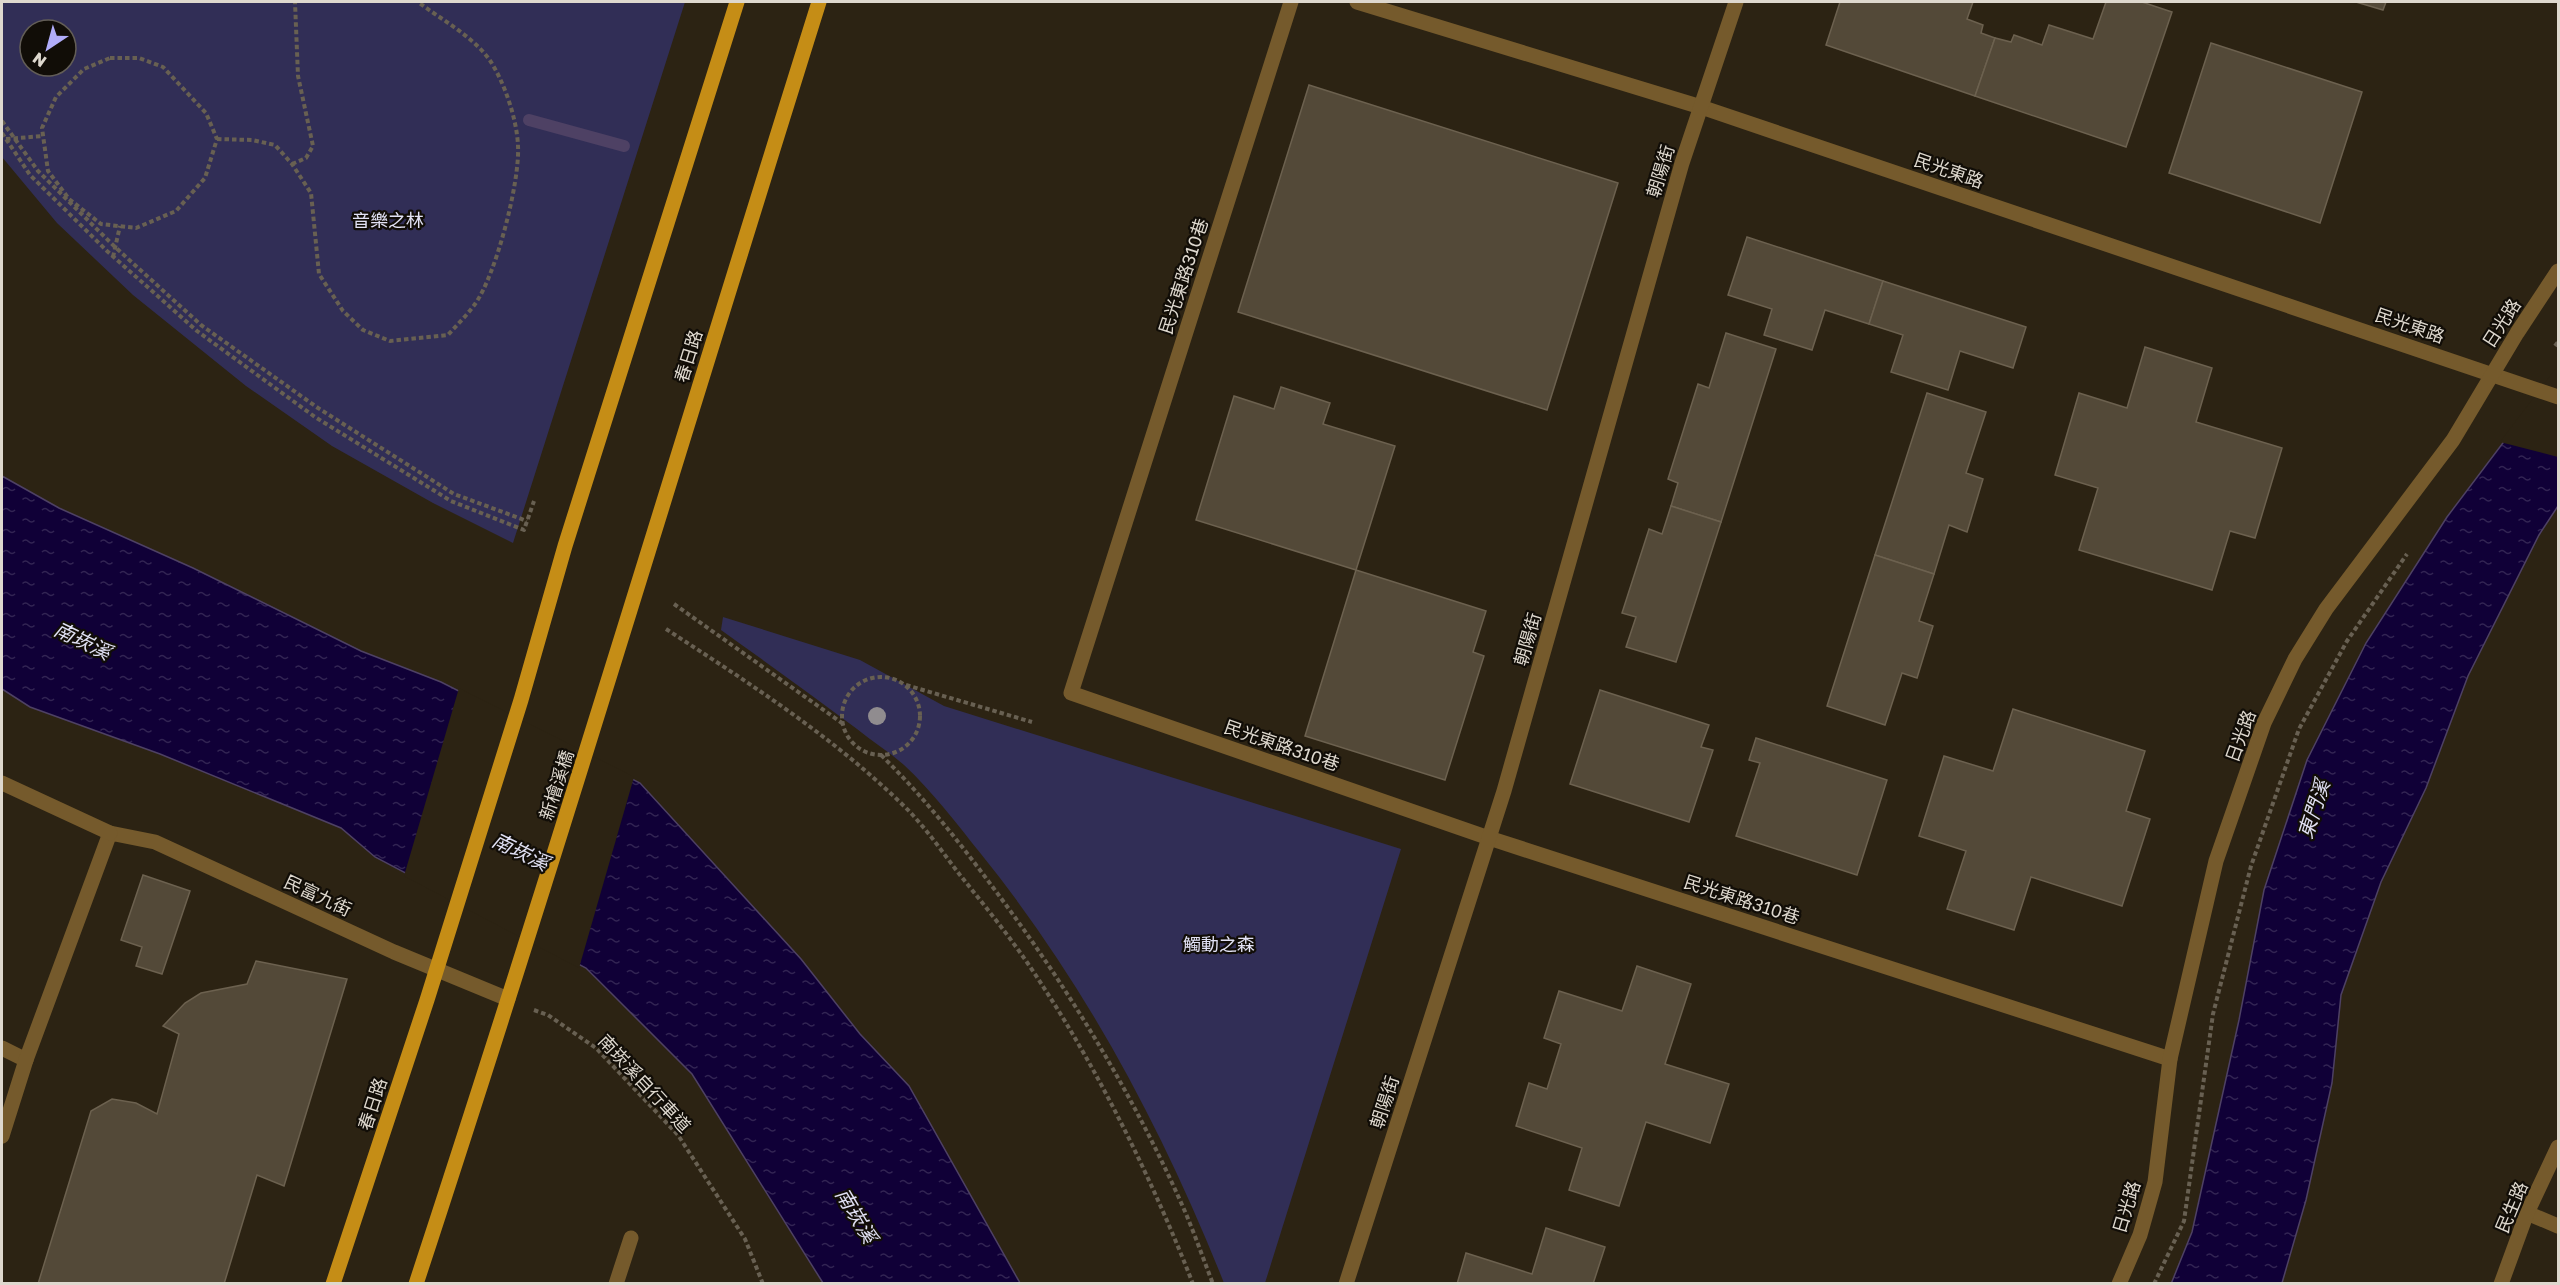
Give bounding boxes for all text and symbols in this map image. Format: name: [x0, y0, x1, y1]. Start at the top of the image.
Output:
north arrow: [18, 18, 78, 78]
text: N: [28, 48, 50, 72]
street label: 朝陽街: [1642, 142, 1678, 200]
street label: 民光東路: [1911, 148, 1987, 192]
park label: 音樂之林: [352, 209, 424, 231]
street label: 民光東路310巷: [1154, 215, 1212, 337]
street label: 日光路: [2477, 294, 2525, 352]
street label: 民光東路: [2372, 303, 2448, 347]
street label: 春日路: [670, 327, 706, 385]
street label: 朝陽街: [1509, 610, 1545, 668]
water label: 南崁溪: [51, 616, 118, 665]
street label: 日光路: [2220, 707, 2260, 765]
street label: 民光東路310巷: [1221, 715, 1343, 775]
street label: 新檜溪橋: [534, 747, 578, 823]
water label: 東門溪: [2292, 774, 2335, 841]
water label: 南崁溪: [489, 827, 556, 876]
street label: 民富九街: [281, 870, 355, 920]
street label: 民光東路310巷: [1681, 870, 1803, 928]
park label: 觸動之森: [1183, 933, 1255, 955]
street label: 南崁溪自行車道: [594, 1029, 696, 1137]
street label: 朝陽街: [1365, 1073, 1403, 1131]
street label: 春日路: [353, 1075, 391, 1133]
street label: 日光路: [2108, 1178, 2144, 1236]
street label: 民生路: [2490, 1178, 2532, 1236]
water label: 南崁溪: [831, 1183, 884, 1249]

